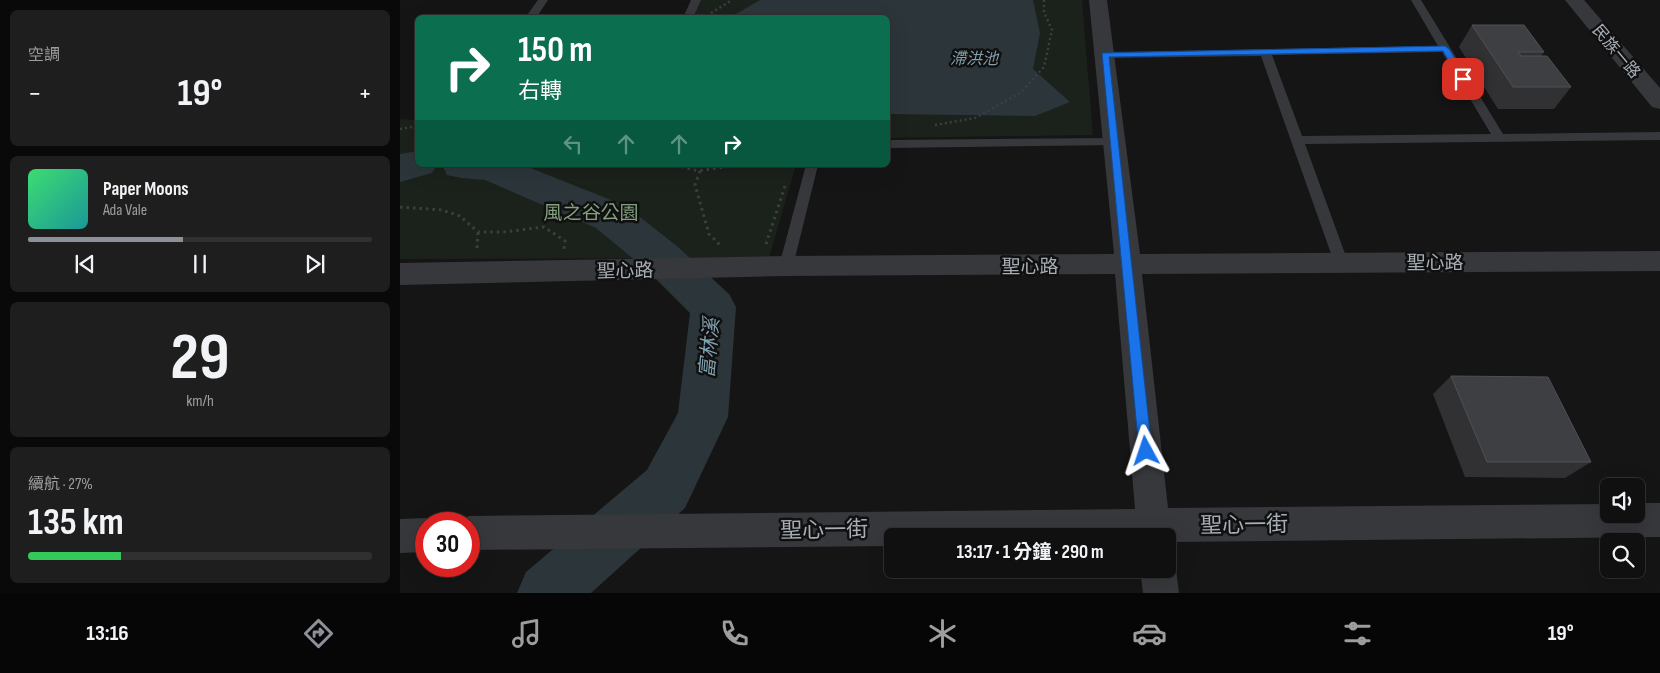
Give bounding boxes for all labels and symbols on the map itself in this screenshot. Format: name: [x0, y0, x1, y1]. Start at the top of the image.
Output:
street label: 民族一路: [1588, 21, 1644, 83]
water label: 滯洪池: [950, 50, 1000, 69]
pin: [1442, 58, 1484, 100]
park label: 風之谷公園: [543, 202, 639, 225]
street label: 聖心路: [1406, 252, 1464, 275]
street label: 聖心路: [1001, 256, 1059, 279]
street label: 聖心路: [596, 260, 654, 283]
water label: 富林溪: [695, 314, 725, 379]
position arrow: [1119, 424, 1171, 476]
street label: 聖心一街: [1200, 511, 1288, 540]
speed limit sign: 30: [415, 512, 480, 577]
street label: 聖心一街: [780, 516, 868, 545]

